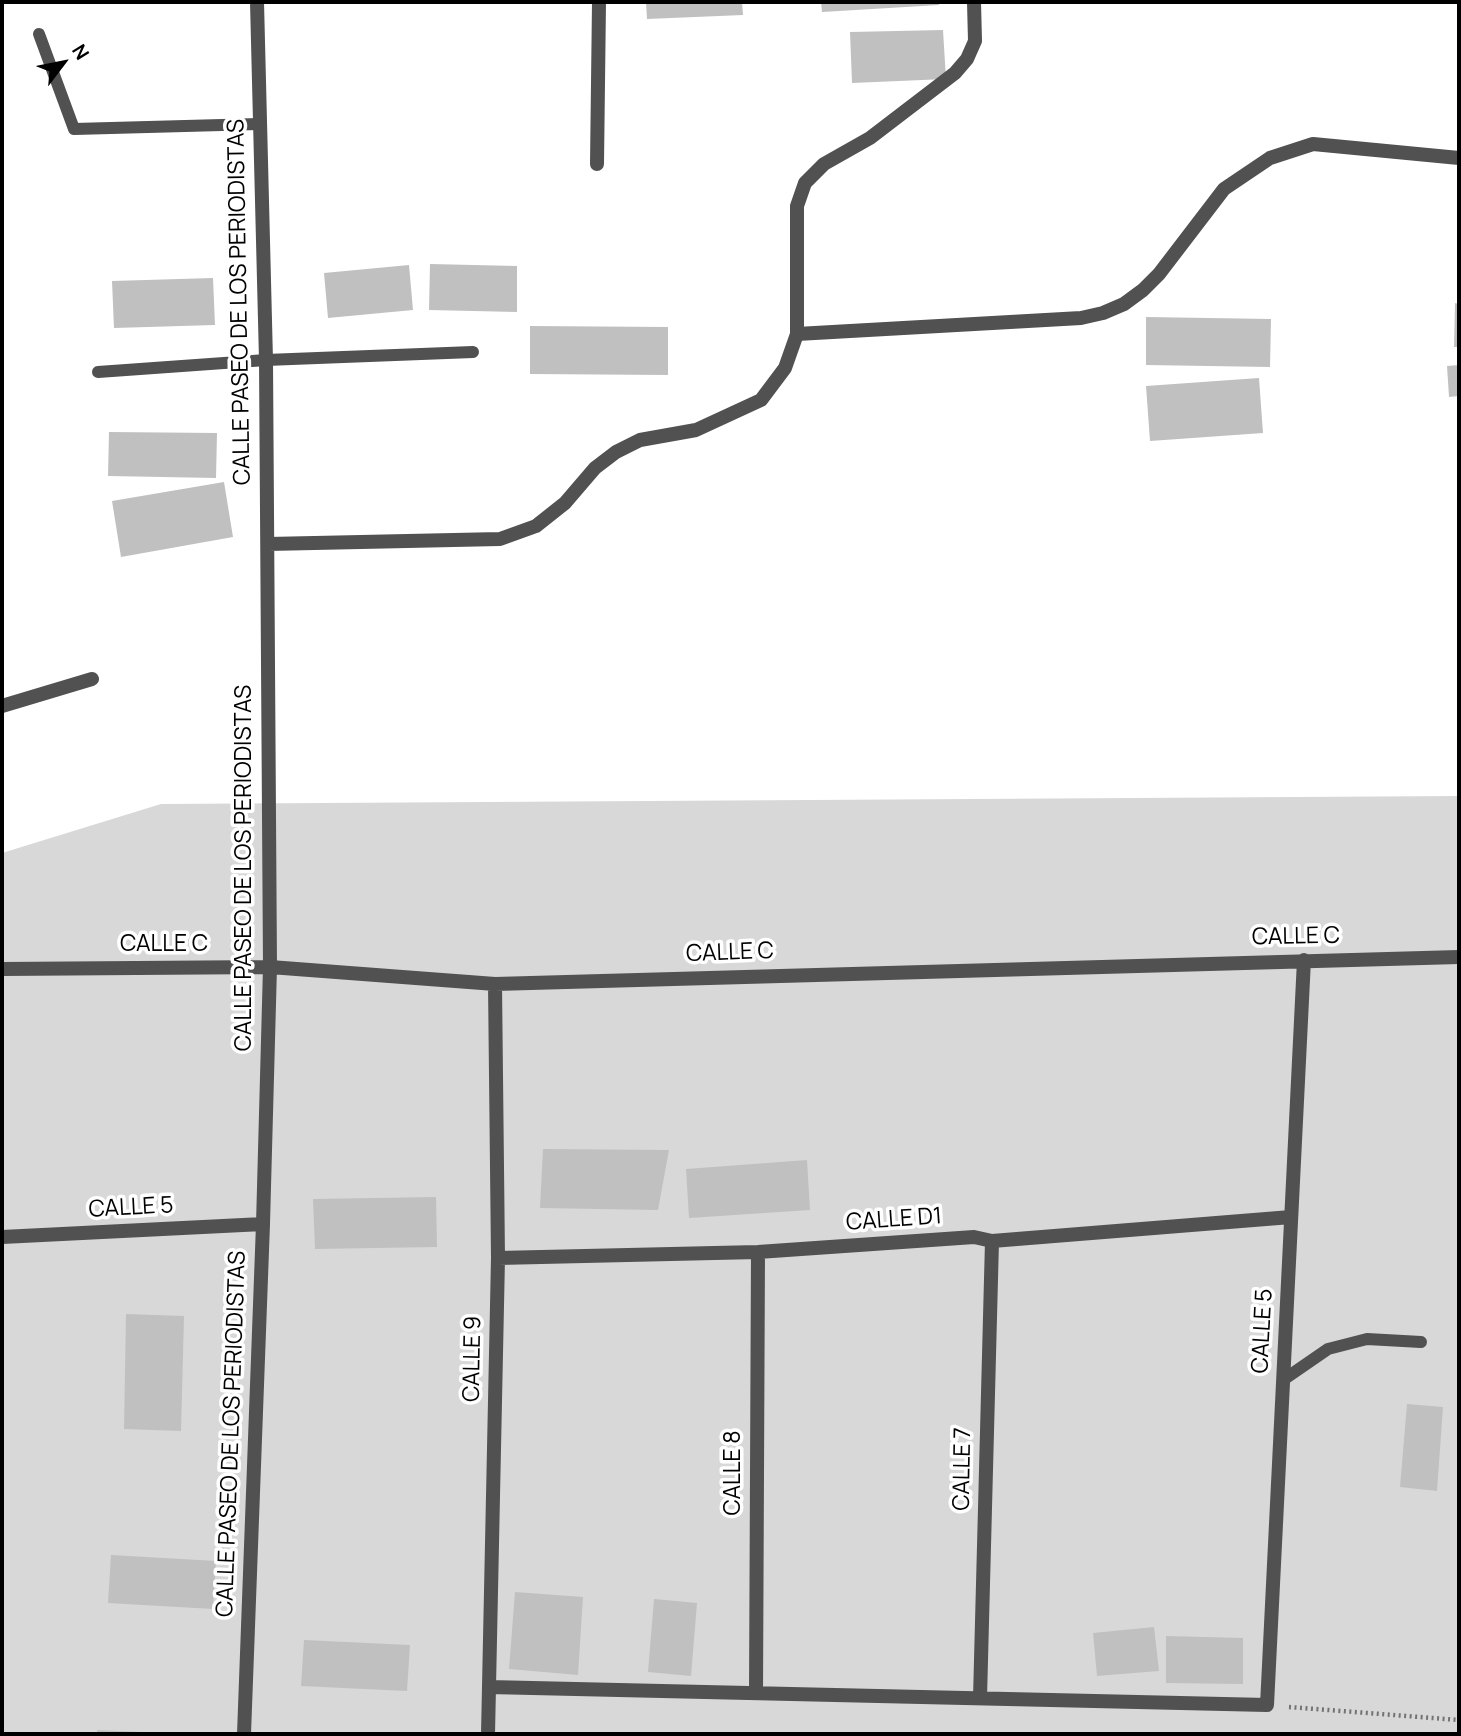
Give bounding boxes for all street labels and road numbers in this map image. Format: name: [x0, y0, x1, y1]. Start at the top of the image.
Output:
street label: CALLE PASEO DE LOS PERIODISTAS: [223, 119, 257, 485]
street label: CALLE PASEO DE LOS PERIODISTAS: [231, 685, 259, 1051]
street label: CALLE C: [1252, 922, 1340, 952]
street label: CALLE C: [120, 931, 208, 959]
street label: CALLE C: [685, 938, 775, 968]
street label: CALLE 5: [88, 1192, 174, 1224]
street label: CALLE D1: [845, 1203, 943, 1237]
street label: CALLE PASEO DE LOS PERIODISTAS: [212, 1250, 252, 1618]
street label: CALLE 5: [1247, 1288, 1279, 1374]
street label: CALLE 9: [458, 1316, 488, 1402]
street label: CALLE 7: [948, 1427, 978, 1511]
street label: CALLE 8: [720, 1430, 748, 1516]

